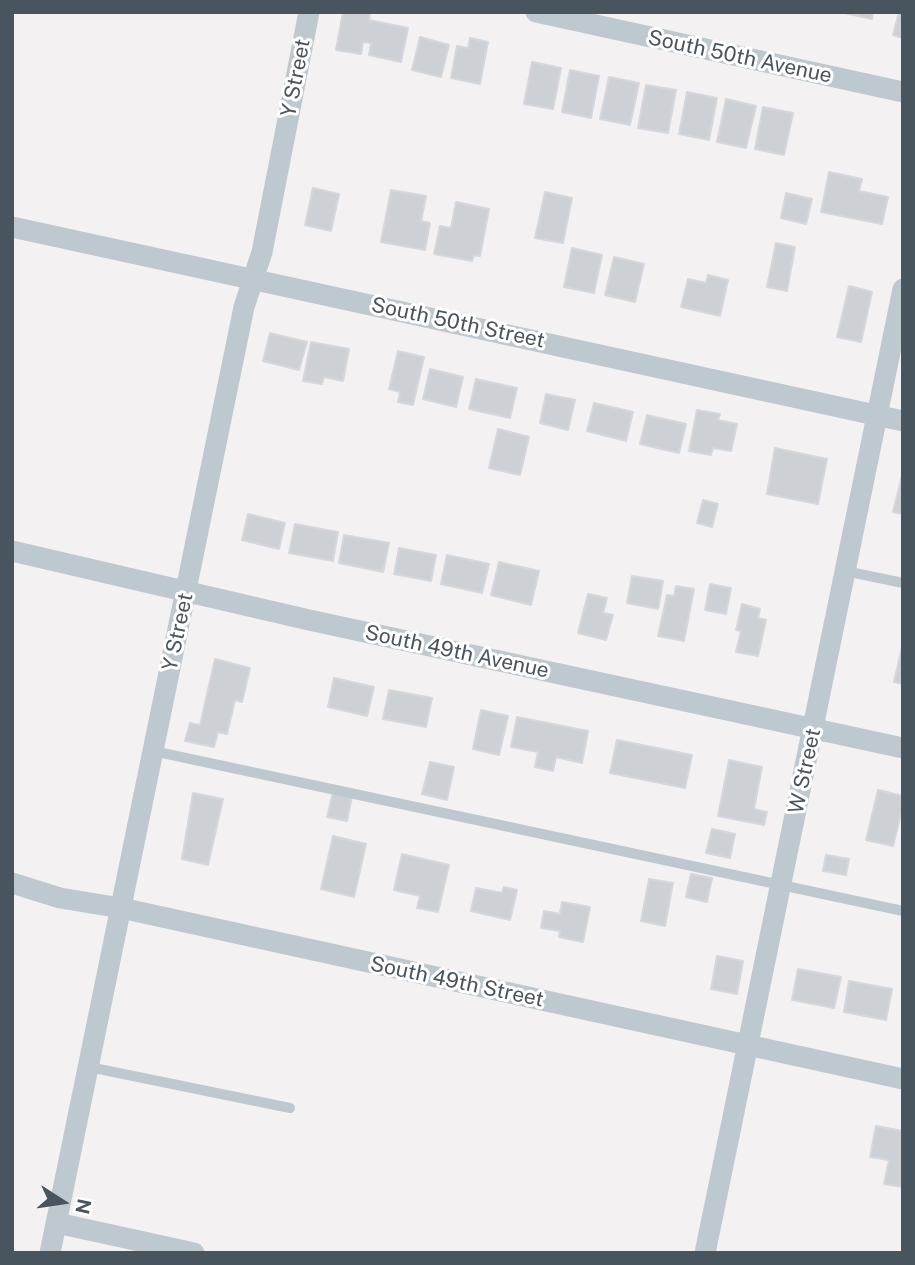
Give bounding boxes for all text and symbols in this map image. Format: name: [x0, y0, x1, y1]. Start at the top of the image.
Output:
street label: South 50th Avenue: [646, 25, 834, 89]
street label: Y Street: [276, 37, 316, 119]
street label: South 50th Street: [369, 292, 547, 354]
street label: Y Street: [157, 591, 199, 673]
street label: South 49th Avenue: [363, 620, 551, 684]
street label: W Street: [784, 726, 826, 816]
street label: South 49th Street: [368, 951, 546, 1013]
north arrow: [28, 1167, 98, 1237]
text: N: [71, 1197, 96, 1216]

